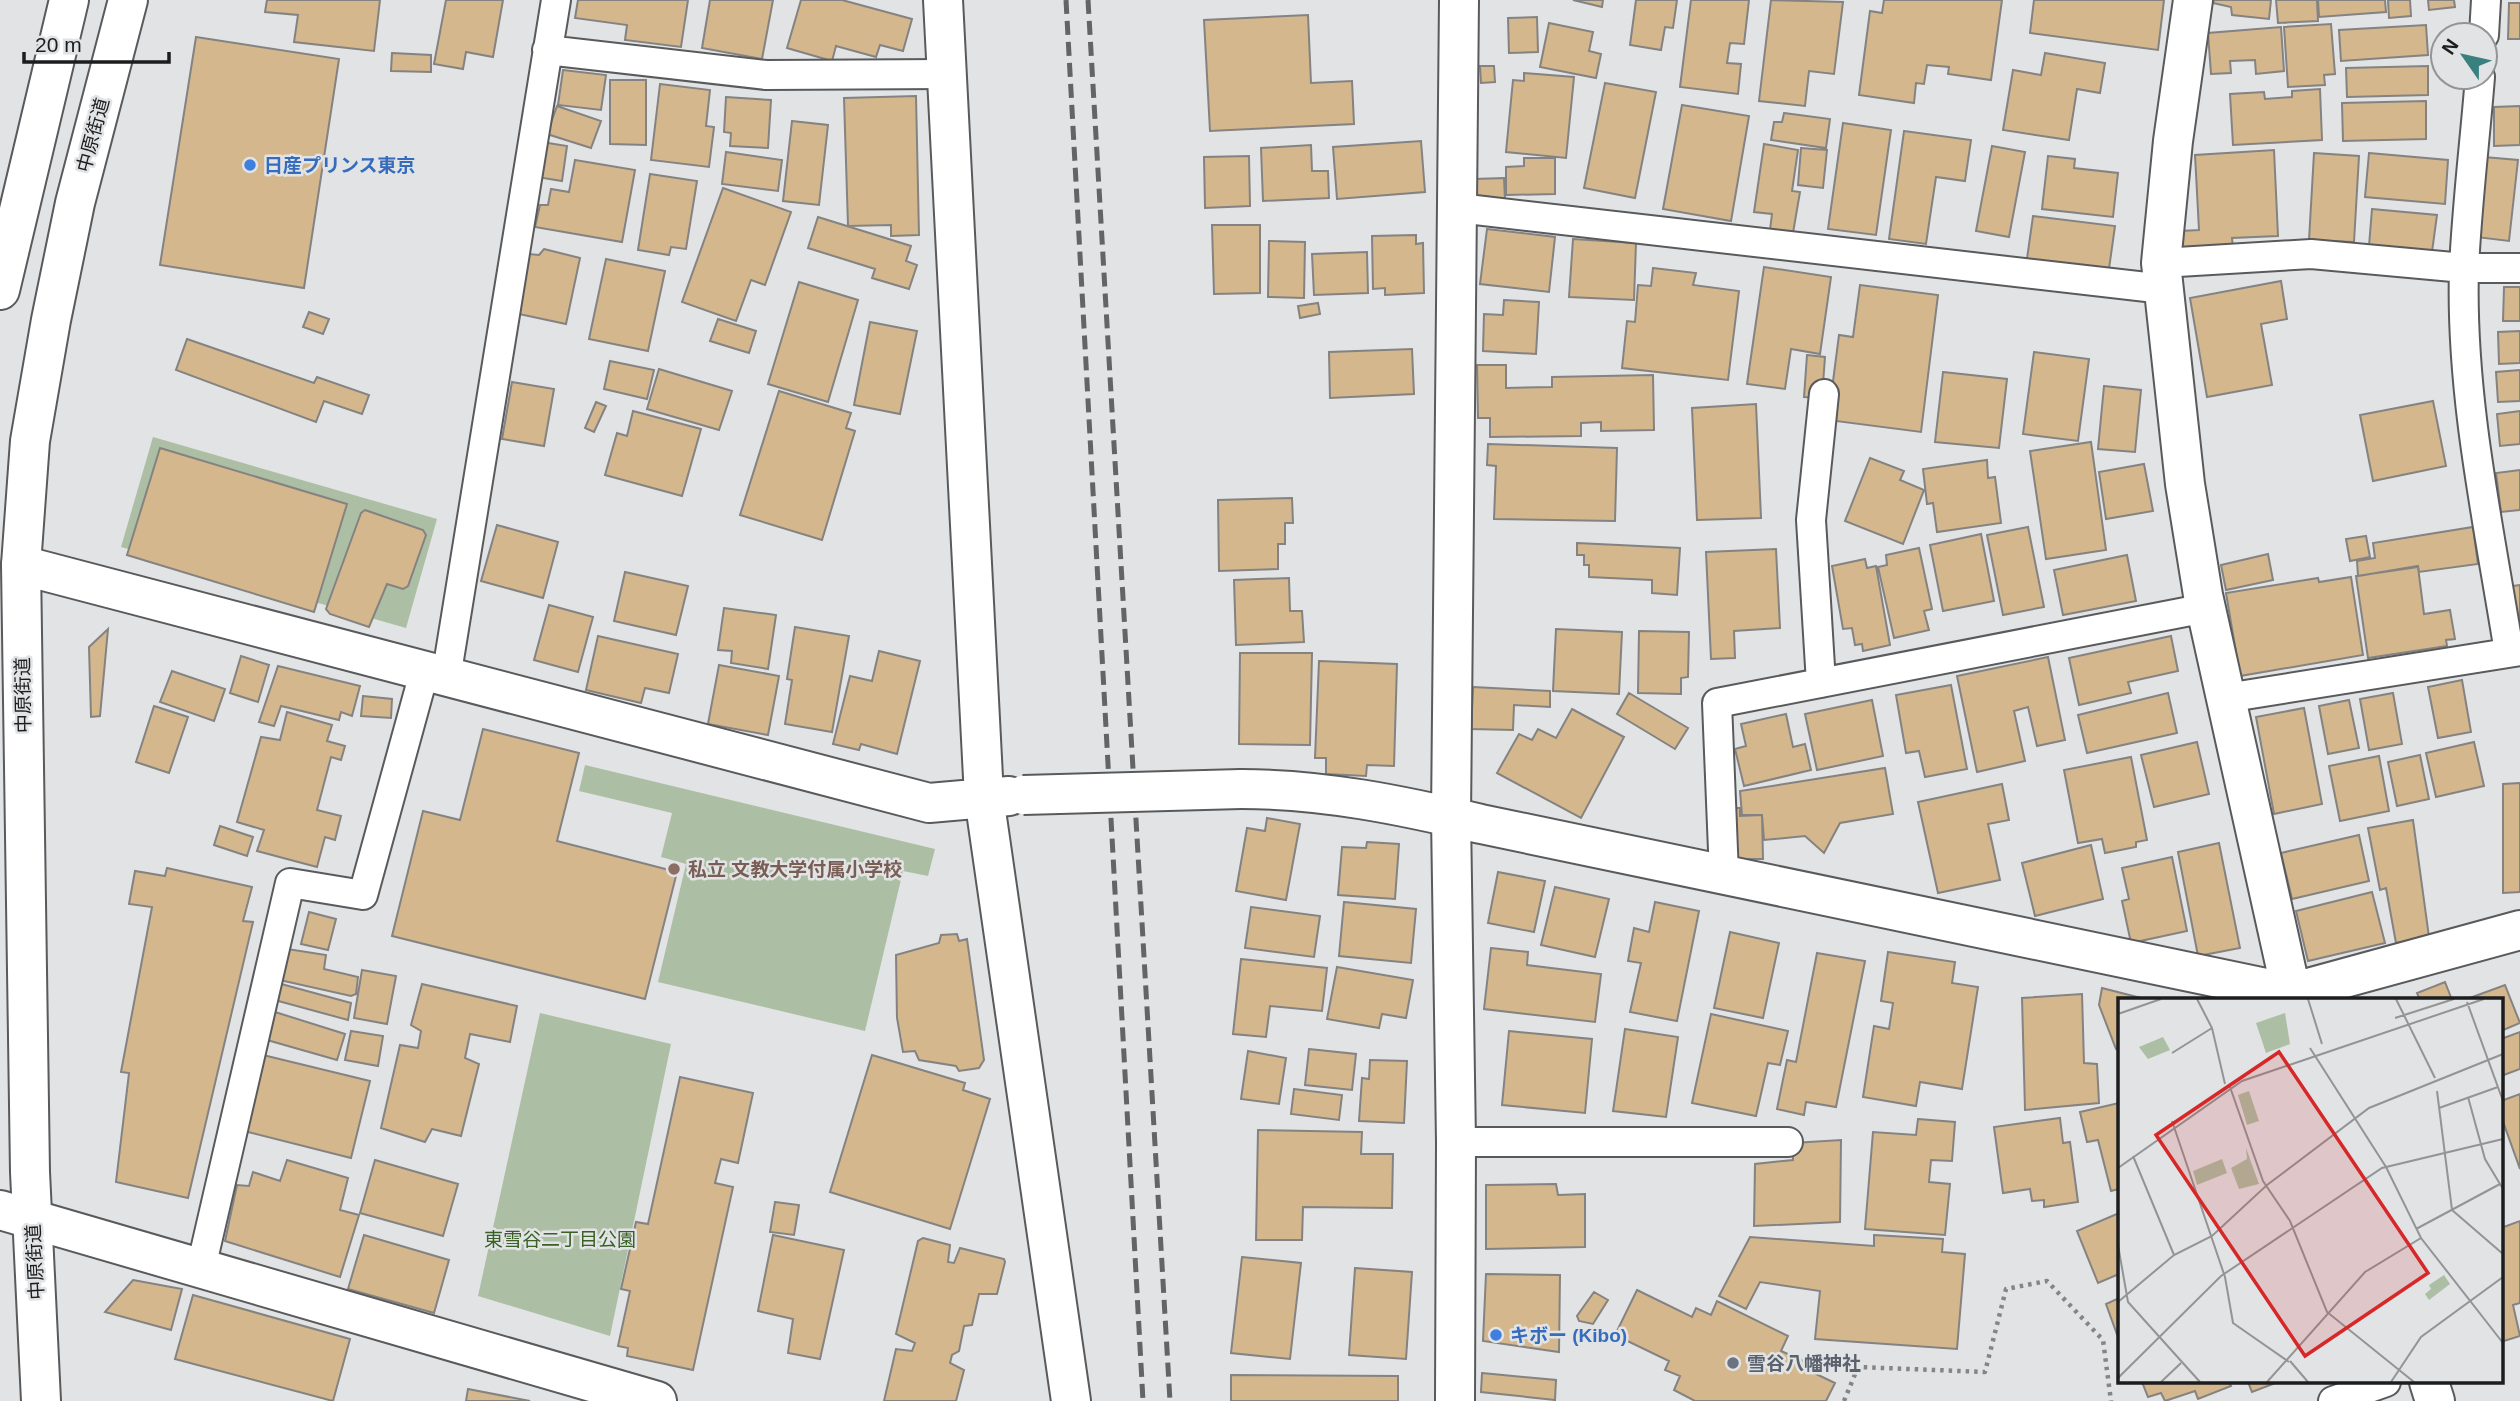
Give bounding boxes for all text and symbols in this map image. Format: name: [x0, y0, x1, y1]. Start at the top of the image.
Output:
scale bar: [24, 21, 170, 65]
north arrow: [2429, 21, 2499, 91]
text: 20 m: [35, 33, 82, 56]
text: N: [2438, 35, 2463, 58]
street label: 中原街道: [73, 96, 113, 174]
place label: 日産プリンス東京: [264, 155, 416, 176]
marker: 日産プリンス東京: [242, 157, 258, 173]
street label: 中原街道: [12, 657, 34, 733]
place label: 私立 文教大学付属小学校: [688, 859, 902, 880]
marker: 私立 文教大学付属小学校: [666, 861, 682, 877]
inset map: [2118, 998, 2502, 1384]
street label: 中原街道: [23, 1223, 47, 1301]
park label: 東雪谷二丁目公園: [484, 1229, 636, 1250]
place label: キボー (Kibo): [1510, 1325, 1627, 1346]
marker: キボー (Kibo): [1488, 1327, 1504, 1343]
place label: 雪谷八幡神社: [1747, 1353, 1861, 1374]
marker: 雪谷八幡神社: [1725, 1355, 1741, 1371]

